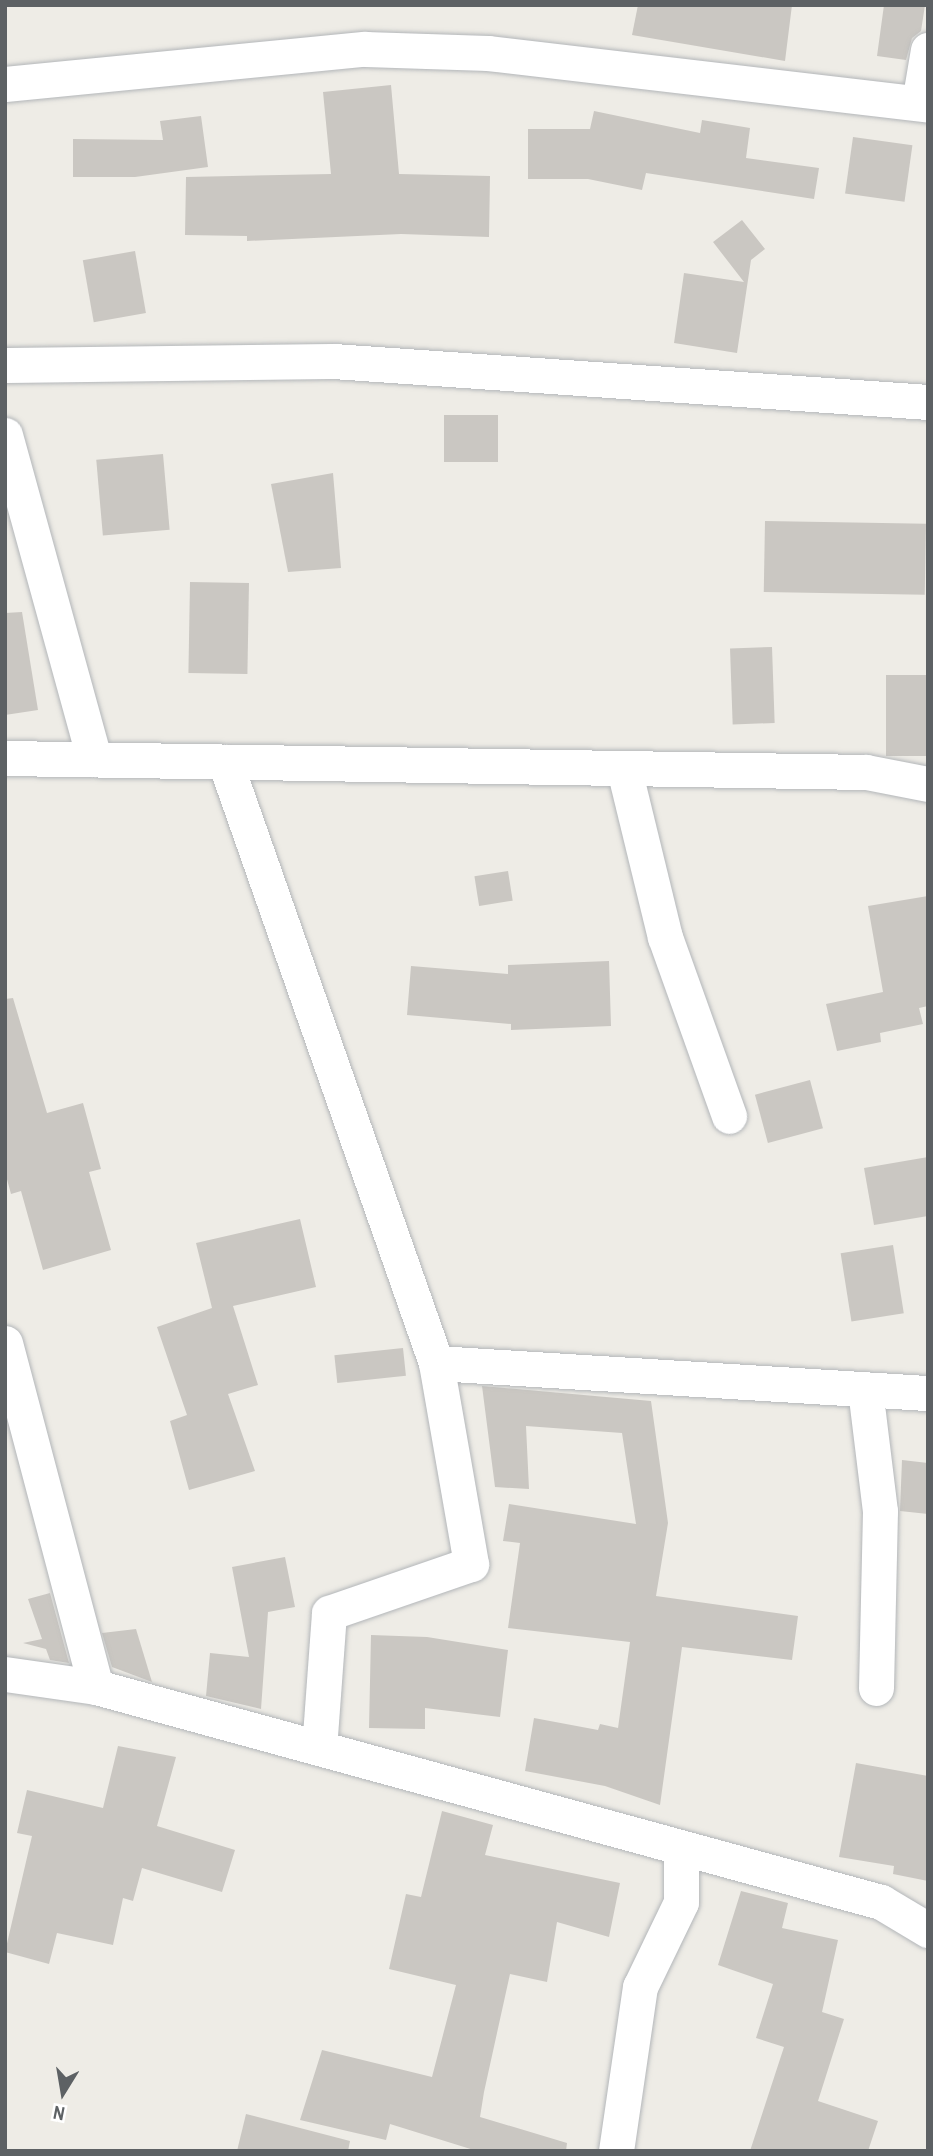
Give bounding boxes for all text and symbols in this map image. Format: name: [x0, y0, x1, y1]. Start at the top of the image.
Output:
north arrow: [28, 2058, 98, 2128]
text: N: [51, 2100, 67, 2127]

